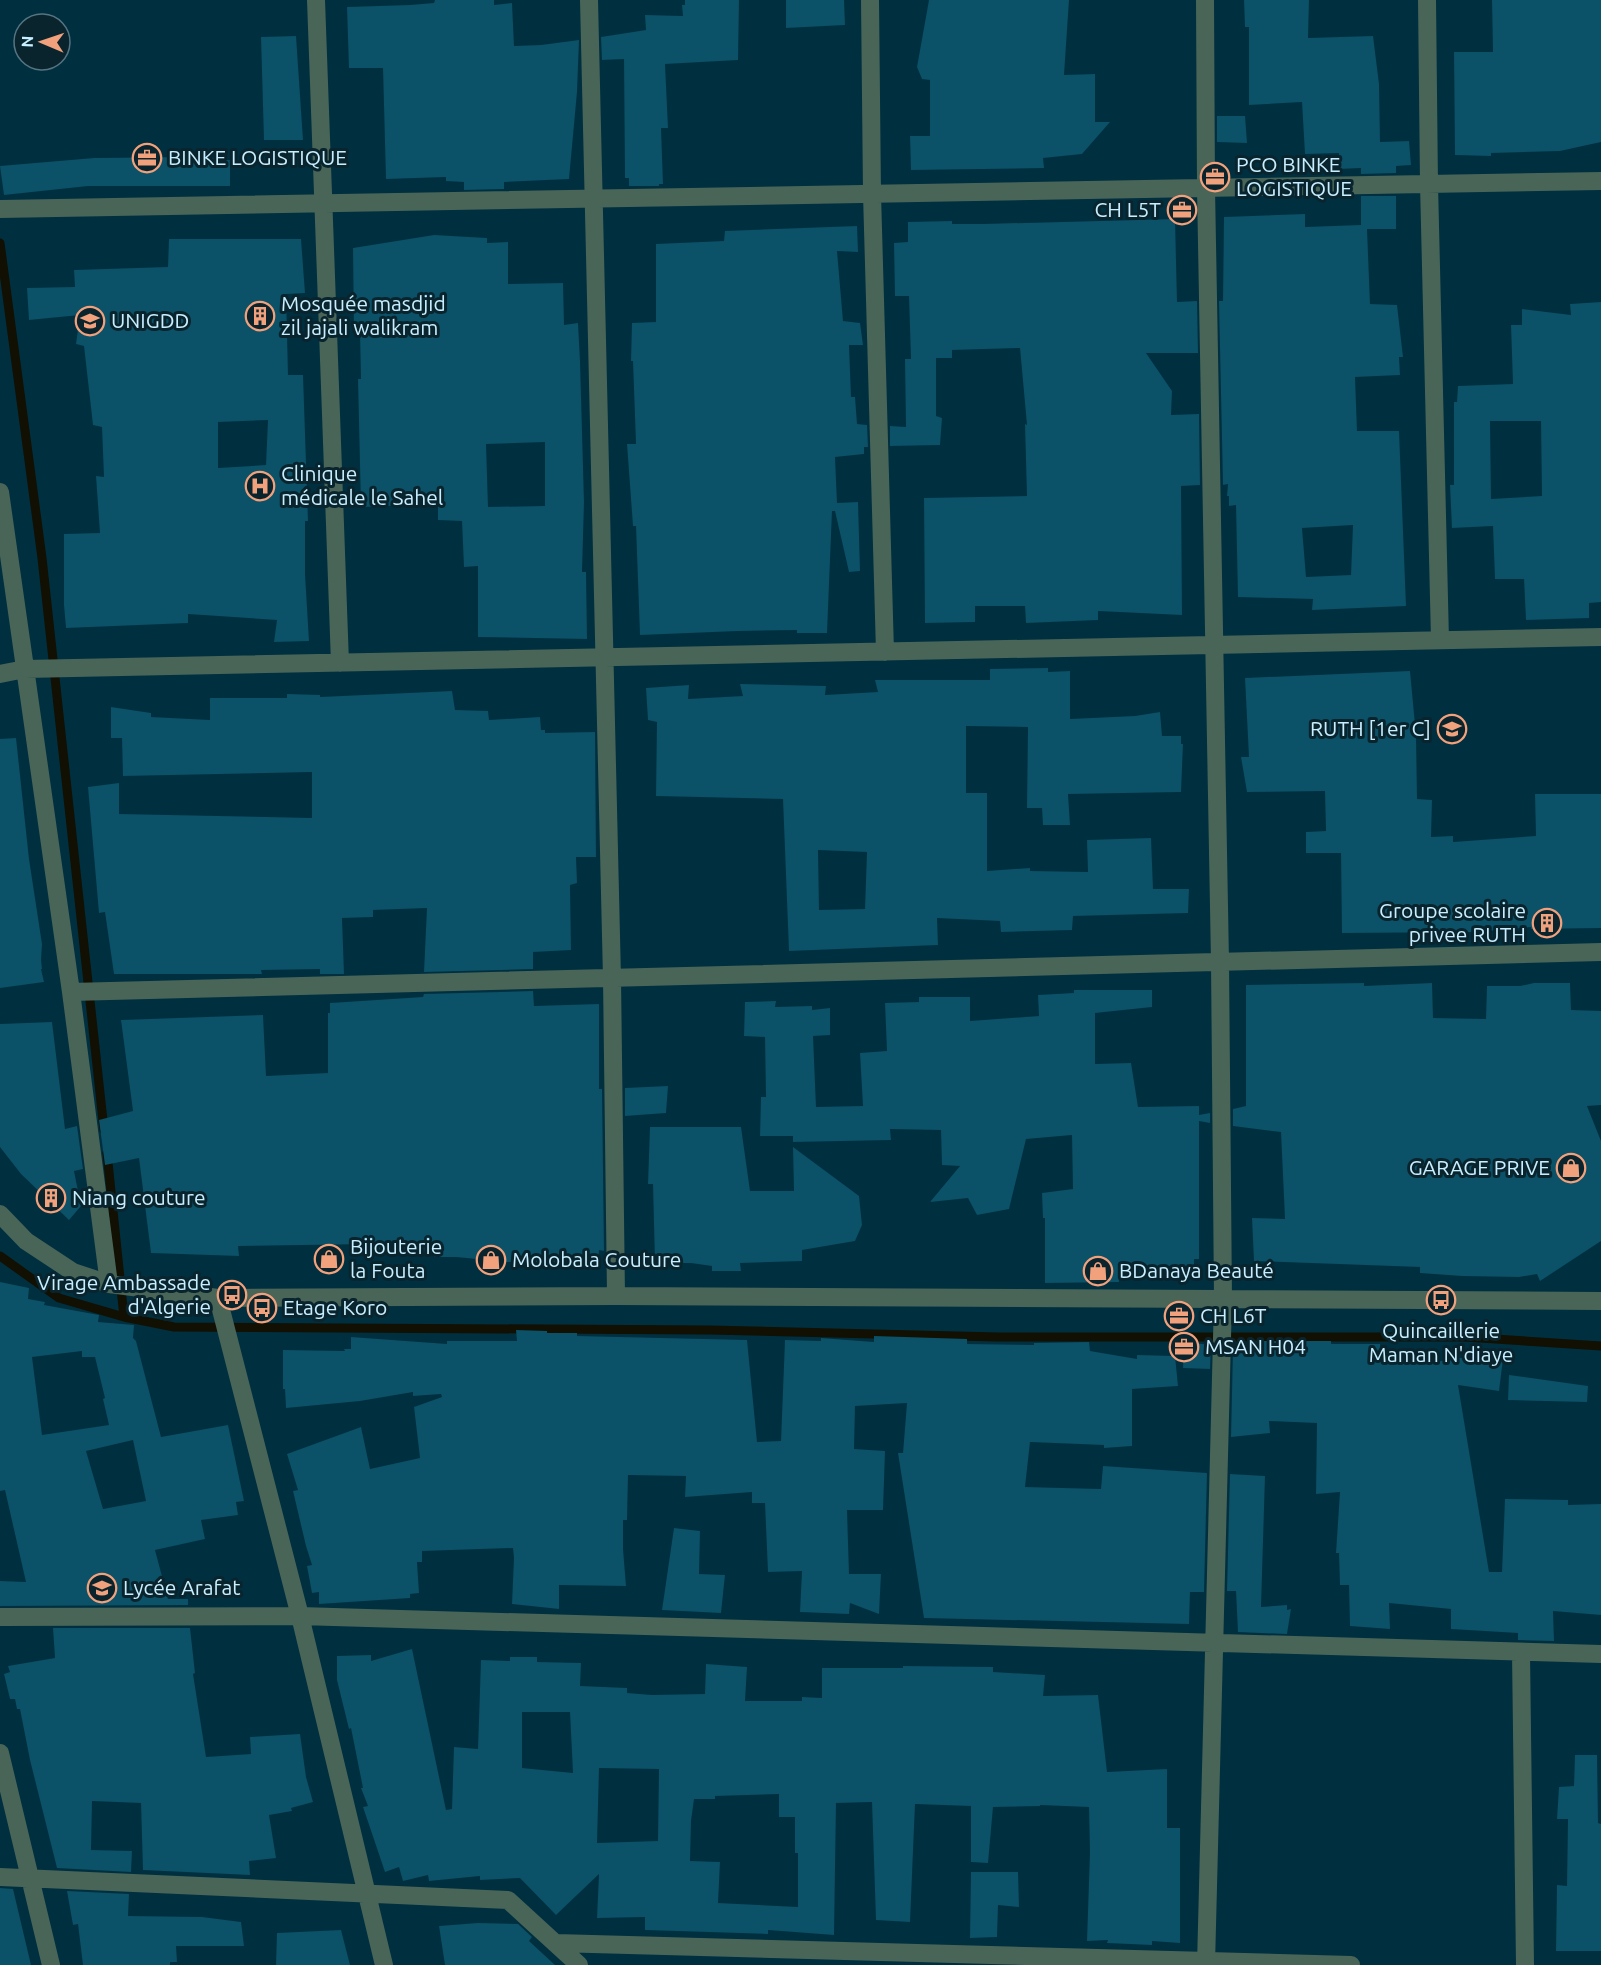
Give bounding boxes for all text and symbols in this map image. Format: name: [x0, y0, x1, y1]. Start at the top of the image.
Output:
north arrow: [12, 12, 72, 72]
text: N: [18, 35, 36, 48]
office icon: BINKE LOGISTIQUE: [131, 142, 163, 174]
place label: BINKE LOGISTIQUE: [168, 145, 347, 169]
place label: PCO BINKE LOGISTIQUE: [1236, 152, 1352, 200]
office icon: PCO BINKE LOGISTIQUE: [1199, 161, 1231, 193]
office icon: CH L5T: [1166, 194, 1198, 226]
place label: CH L5T: [1094, 197, 1161, 221]
place label: Mosquée masdjid zil jajali walikram: [281, 291, 446, 339]
building icon: Mosquée masdjid zil jajali walikram: [244, 300, 276, 332]
school or university icon: UNIGDD: [74, 305, 106, 337]
place label: UNIGDD: [111, 308, 189, 332]
place label: Clinique médicale le Sahel: [281, 461, 443, 509]
hospital icon: Clinique médicale le Sahel: [244, 470, 276, 502]
school or university icon: RUTH [1er C]: [1436, 713, 1468, 745]
place label: RUTH [1er C]: [1310, 716, 1431, 740]
place label: Groupe scolaire privee RUTH: [1379, 898, 1526, 946]
building icon: Groupe scolaire privee RUTH: [1531, 907, 1563, 939]
shop icon: GARAGE PRIVE: [1555, 1152, 1587, 1184]
place label: GARAGE PRIVE: [1409, 1155, 1550, 1179]
building icon: Niang couture: [35, 1182, 67, 1214]
place label: Niang couture: [72, 1185, 206, 1209]
place label: Bijouterie la Fouta: [350, 1234, 442, 1282]
shop icon: Bijouterie la Fouta: [313, 1243, 345, 1275]
shop icon: Molobala Couture: [475, 1244, 507, 1276]
place label: Molobala Couture: [512, 1247, 681, 1271]
shop icon: BDanaya Beauté: [1082, 1255, 1114, 1287]
place label: BDanaya Beauté: [1119, 1258, 1274, 1282]
place label: Virage Ambassade d'Algerie: [37, 1270, 211, 1318]
bus stop icon: Virage Ambassade d'Algerie: [216, 1279, 248, 1311]
bus stop icon: Quincaillerie Maman N'diaye: [1425, 1284, 1457, 1316]
bus stop icon: Etage Koro: [246, 1292, 278, 1324]
place label: Etage Koro: [283, 1295, 387, 1319]
office icon: CH L6T: [1163, 1300, 1195, 1332]
place label: CH L6T: [1200, 1303, 1267, 1327]
place label: Quincaillerie Maman N'diaye: [1369, 1318, 1513, 1366]
office icon: MSAN H04: [1168, 1331, 1200, 1363]
place label: MSAN H04: [1205, 1334, 1306, 1358]
school or university icon: Lycée Arafat: [86, 1572, 118, 1604]
place label: Lycée Arafat: [123, 1575, 241, 1599]

